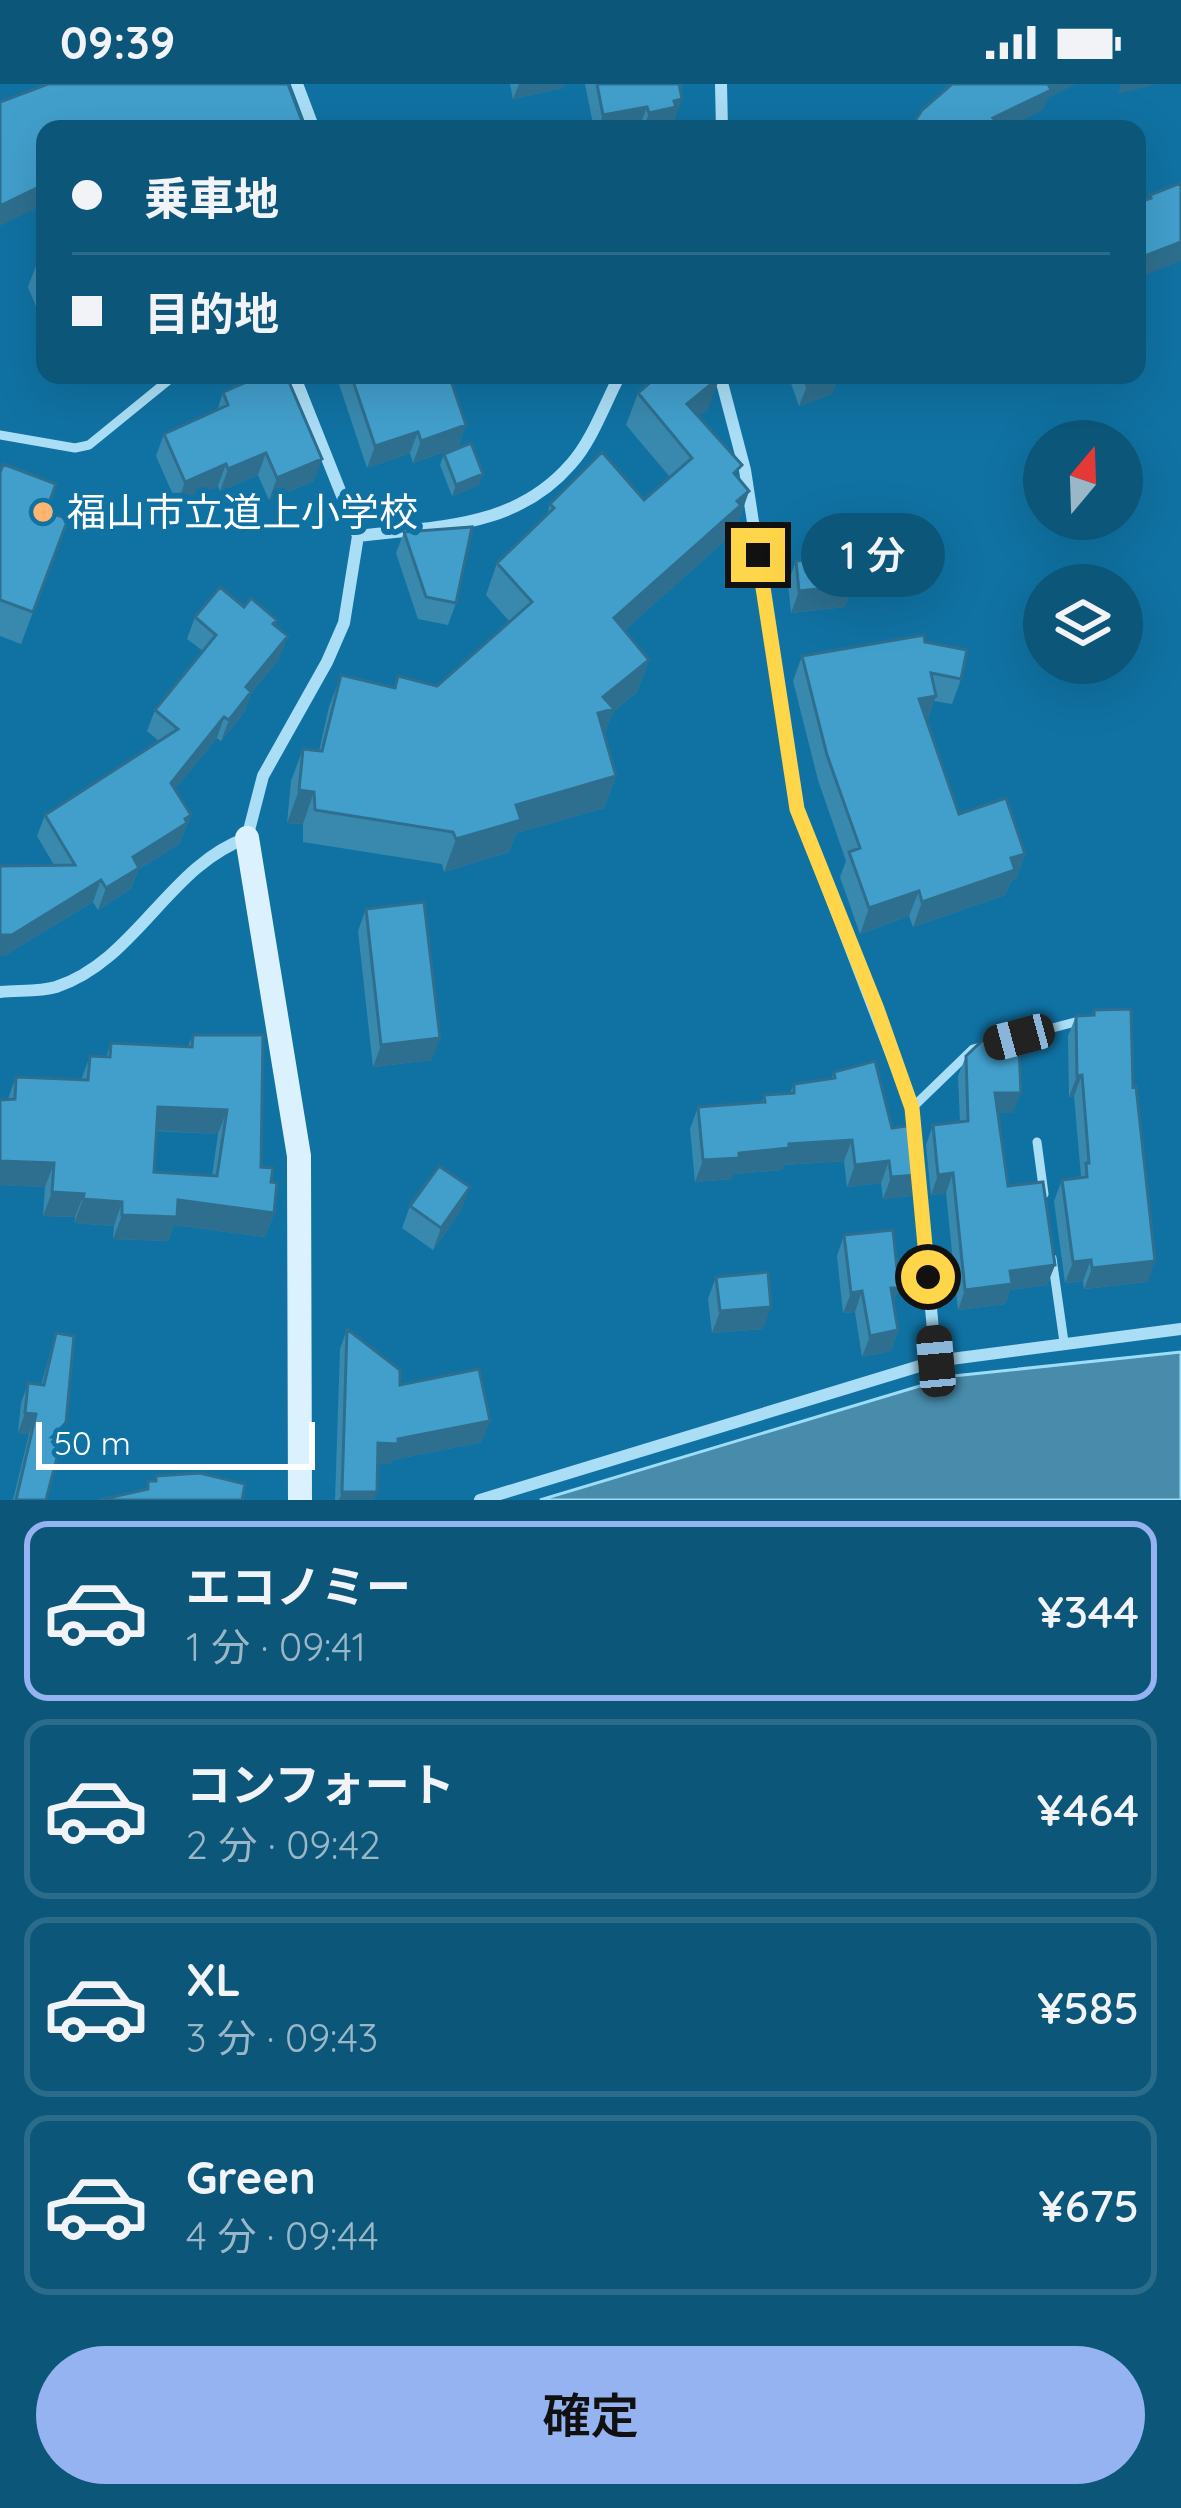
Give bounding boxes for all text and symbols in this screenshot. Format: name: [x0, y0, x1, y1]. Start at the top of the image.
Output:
text: 09:39: [60, 14, 175, 70]
text: 乗車地: [144, 170, 279, 226]
text: 目的地: [144, 285, 279, 341]
north arrow: [1023, 420, 1143, 540]
map controls: [1023, 420, 1143, 684]
place label: 福山市立道上小学校: [67, 487, 418, 536]
marker: 福山市立道上小学校: [30, 499, 56, 525]
callout: 1 分: [800, 513, 944, 597]
route end: [731, 528, 785, 582]
text: 1 分: [841, 530, 905, 579]
button: layers: [1023, 564, 1143, 684]
car: [980, 1010, 1058, 1064]
route start: [901, 1250, 955, 1304]
car: [915, 1324, 957, 1398]
scale bar: [36, 1416, 315, 1469]
text: 50 m: [54, 1422, 131, 1463]
icon: car: [42, 1557, 150, 1665]
text: エコノミー: [186, 1558, 411, 1614]
text: ¥344: [1038, 1583, 1139, 1639]
text: 1 分 · 09:41: [186, 1622, 366, 1671]
icon: car: [42, 1755, 150, 1863]
text: コンフォート: [186, 1756, 455, 1812]
text: ¥464: [1037, 1781, 1139, 1837]
text: 2 分 · 09:42: [186, 1820, 381, 1869]
text: XL: [186, 1951, 241, 2007]
icon: car: [42, 1953, 150, 2061]
text: ¥585: [1037, 1979, 1139, 2035]
text: 3 分 · 09:43: [186, 2013, 378, 2062]
text: Green: [186, 2149, 316, 2205]
icon: car: [42, 2151, 150, 2259]
text: ¥675: [1038, 2177, 1139, 2233]
text: 4 分 · 09:44: [186, 2211, 378, 2260]
button: 確定: [36, 2346, 1145, 2484]

